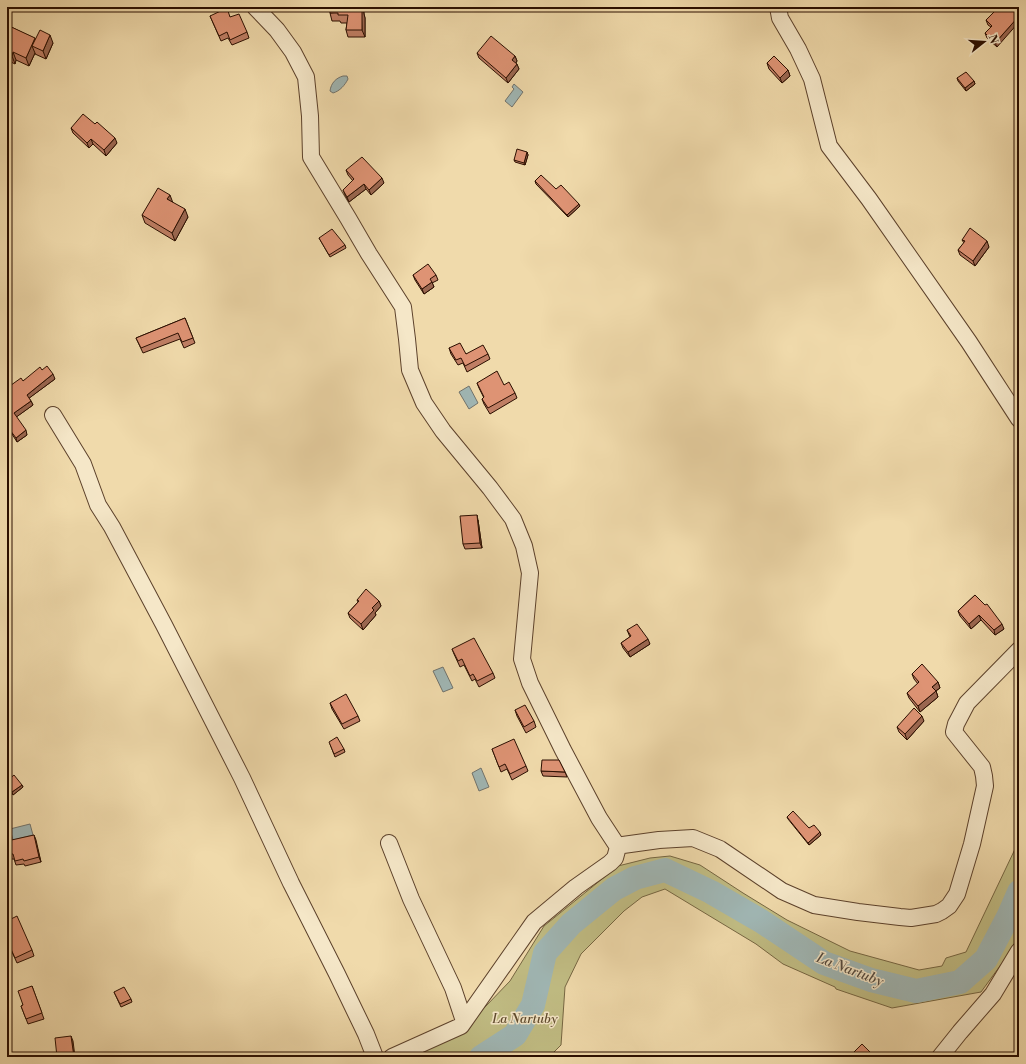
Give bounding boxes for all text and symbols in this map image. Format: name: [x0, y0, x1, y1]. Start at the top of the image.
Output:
north arrow: [964, 22, 1004, 62]
text: N: [985, 33, 1001, 46]
water label: La Nartuby: [813, 949, 887, 991]
park label: La Nartuby: [491, 1011, 558, 1027]

